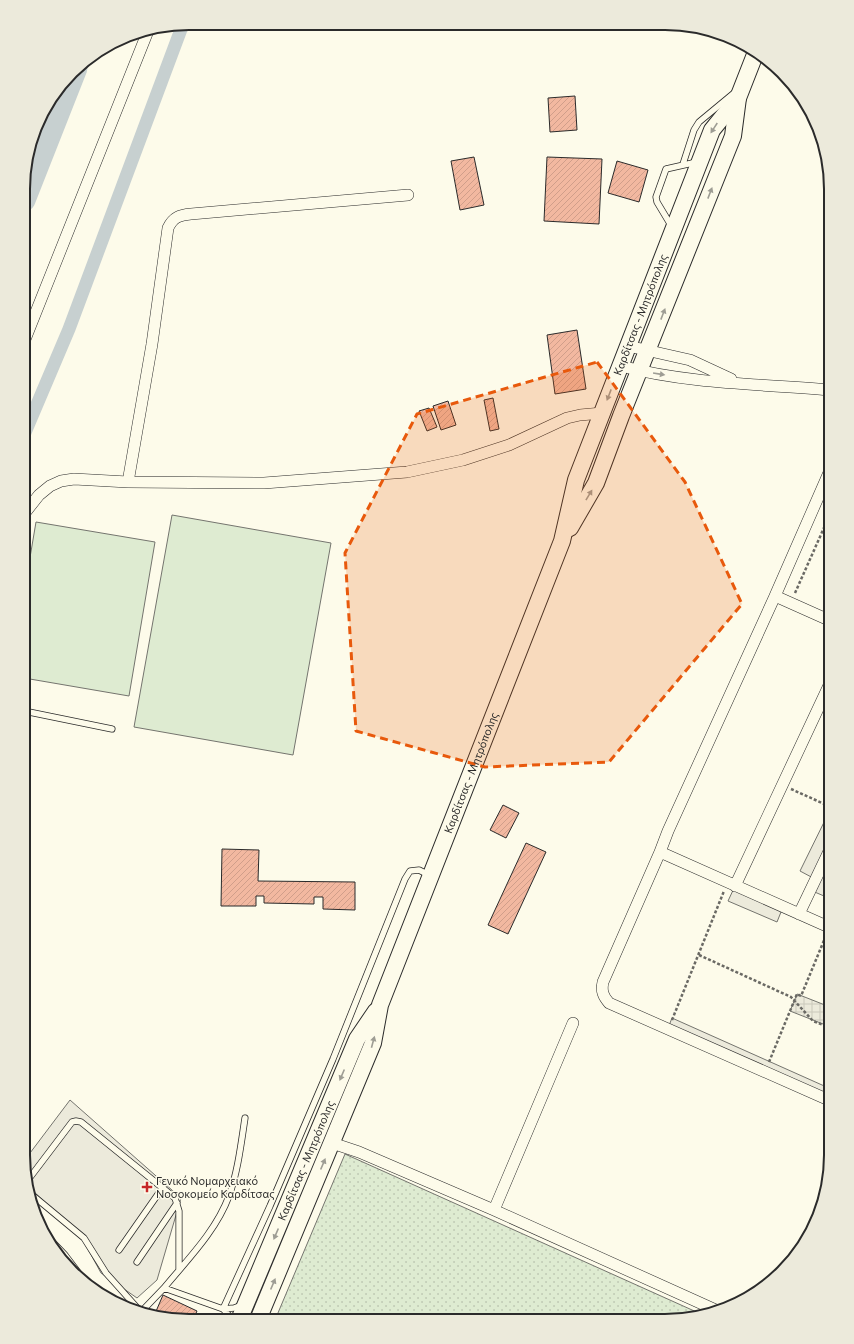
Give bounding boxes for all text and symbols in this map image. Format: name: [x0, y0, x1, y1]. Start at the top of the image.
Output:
one-way arrow: [710, 123, 717, 134]
one-way arrow: [708, 187, 714, 199]
street label: Καρδίτσας - Μητρόπολης: [610, 252, 669, 377]
one-way arrow: [660, 308, 666, 320]
one-way arrow: [653, 371, 665, 377]
one-way arrow: [605, 390, 611, 402]
one-way arrow: [586, 489, 593, 501]
street label: Καρδίτσας - Μητρόπολης: [441, 710, 500, 835]
one-way arrow: [370, 1035, 376, 1047]
one-way arrow: [339, 1070, 345, 1081]
street label: Καρδίτσας - Μητρόπολης: [275, 1098, 337, 1222]
one-way arrow: [320, 1158, 326, 1169]
place label: Γενικό Νομαρχειακό Νοσοκομείο Καρδίτσας: [156, 1174, 275, 1200]
marker: Γενικό Νομαρχειακό Νοσοκομείο Καρδίτσας: [141, 1181, 153, 1193]
one-way arrow: [273, 1229, 279, 1240]
one-way arrow: [270, 1278, 276, 1289]

